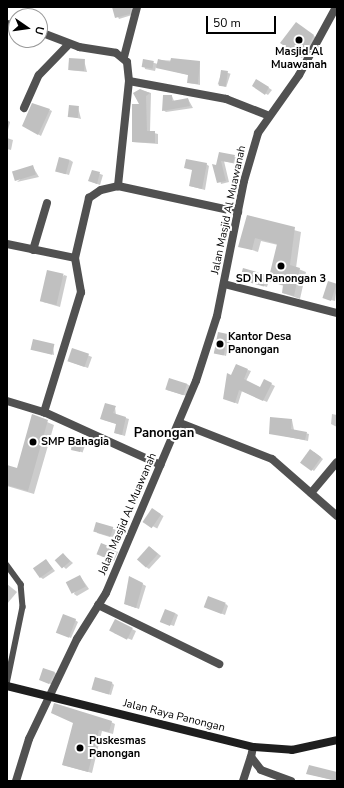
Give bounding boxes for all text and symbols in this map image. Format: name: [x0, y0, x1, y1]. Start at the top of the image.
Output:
north arrow: [8, 8, 48, 48]
scale bar: [208, 8, 278, 34]
text: 50 m: [213, 15, 241, 31]
text: U: [31, 25, 47, 36]
marker: Masjid Al Muawanah: [294, 35, 304, 45]
place label: Masjid Al Muawanah: [271, 46, 327, 72]
street label: Jalan Masjid Al Muawanah: [209, 144, 249, 276]
marker: SD N Panongan 3: [276, 261, 286, 271]
place label: SD N Panongan 3: [236, 272, 326, 286]
place label: Kantor Desa Panongan: [228, 331, 291, 357]
marker: Kantor Desa Panongan: [215, 339, 225, 349]
district label: Panongan: [134, 425, 194, 441]
place label: SMP Bahagia: [41, 435, 109, 449]
marker: SMP Bahagia: [28, 437, 38, 447]
street label: Jalan Masjid Al Muawanah: [96, 451, 160, 577]
street label: Jalan Raya Panongan: [122, 697, 226, 735]
place label: Puskesmas Panongan: [89, 735, 146, 761]
marker: Puskesmas Panongan: [74, 742, 86, 754]

